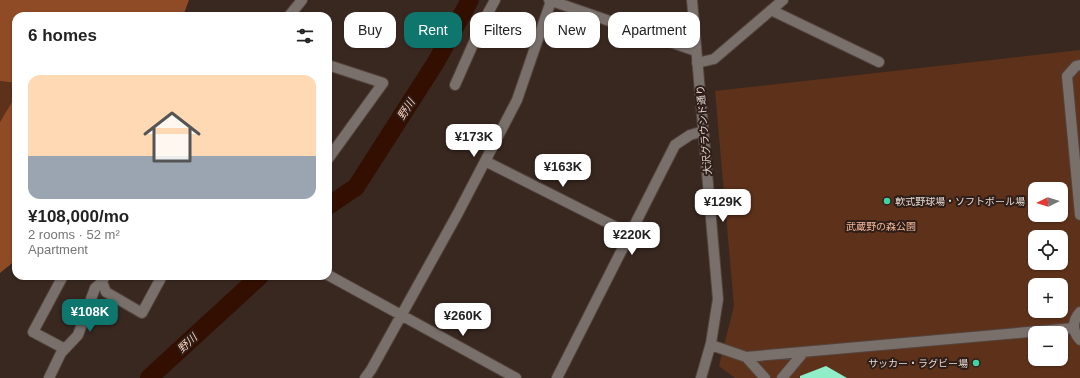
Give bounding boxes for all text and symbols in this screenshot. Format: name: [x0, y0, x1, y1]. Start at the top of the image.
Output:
chip: Buy: [344, 12, 396, 48]
chip: Rent: [404, 12, 462, 48]
chip: Filters: [470, 12, 536, 48]
chip: New: [544, 12, 600, 48]
chip: Apartment: [608, 12, 700, 48]
icon: filters: [294, 25, 316, 47]
text: 6 homes: [28, 26, 97, 45]
street label: 大沢グラウンド通り: [695, 85, 713, 175]
water label: 野川: [395, 96, 418, 121]
icon: home: [136, 101, 208, 173]
pin: ¥173K: [446, 124, 502, 158]
text: ¥173K: [455, 129, 493, 144]
pin: ¥163K: [535, 154, 591, 188]
text: ¥163K: [544, 159, 582, 174]
north arrow: [1028, 182, 1068, 222]
map controls: [1028, 182, 1068, 366]
pin: ¥129K: [695, 189, 751, 223]
text: ¥129K: [704, 194, 742, 209]
marker: 軟式野球場・ソフトボール場: [882, 196, 892, 206]
place label: 軟式野球場・ソフトボール場: [895, 196, 1025, 207]
text: ¥108,000/mo: [28, 207, 129, 226]
park label: 武蔵野の森公園: [846, 221, 916, 232]
pin: ¥220K: [604, 222, 660, 256]
text: 2 rooms · 52 m²: [28, 227, 120, 242]
text: ¥220K: [613, 227, 651, 242]
button: locate: [1028, 230, 1068, 270]
text: Apartment: [28, 242, 88, 257]
button: +: [1028, 278, 1068, 318]
pin: ¥108K: [62, 299, 118, 333]
pin: ¥260K: [435, 303, 491, 337]
text: ¥108K: [71, 304, 109, 319]
text: ¥260K: [444, 308, 482, 323]
button: −: [1028, 326, 1068, 366]
water label: 野川: [175, 330, 200, 355]
place label: サッカー・ラグビー場: [868, 358, 968, 369]
marker: サッカー・ラグビー場: [971, 358, 981, 368]

